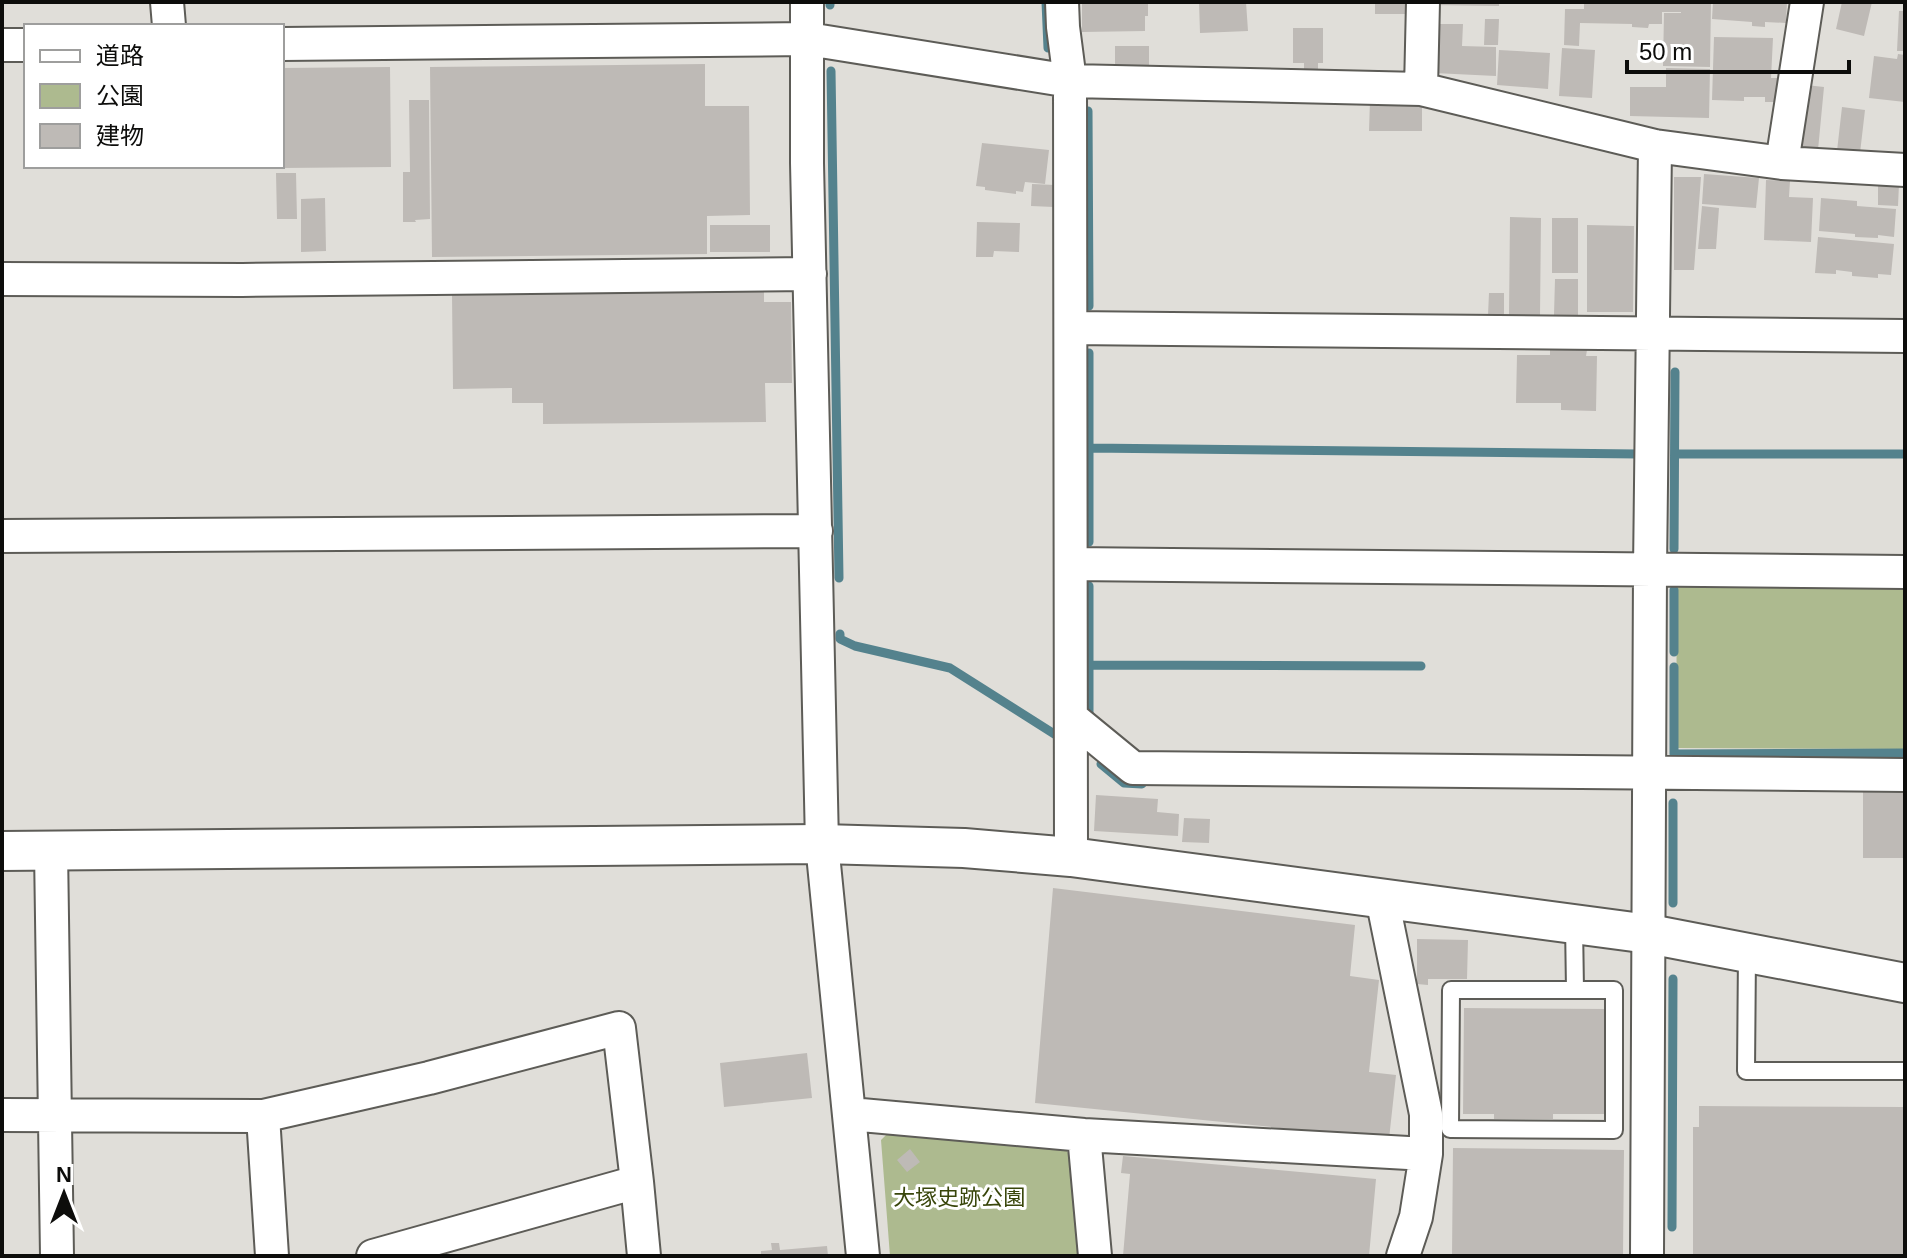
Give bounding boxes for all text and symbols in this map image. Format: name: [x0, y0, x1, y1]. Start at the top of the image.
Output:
legend: [24, 24, 284, 168]
scale bar: [1627, 24, 1849, 74]
text: 50 m: [1639, 38, 1692, 65]
text: 道路: [96, 42, 144, 69]
text: 公園: [96, 82, 144, 109]
text: 建物: [96, 122, 144, 149]
north arrow: [24, 1154, 104, 1234]
text: N: [56, 1162, 72, 1187]
park label: 大塚史跡公園: [893, 1185, 1025, 1210]

